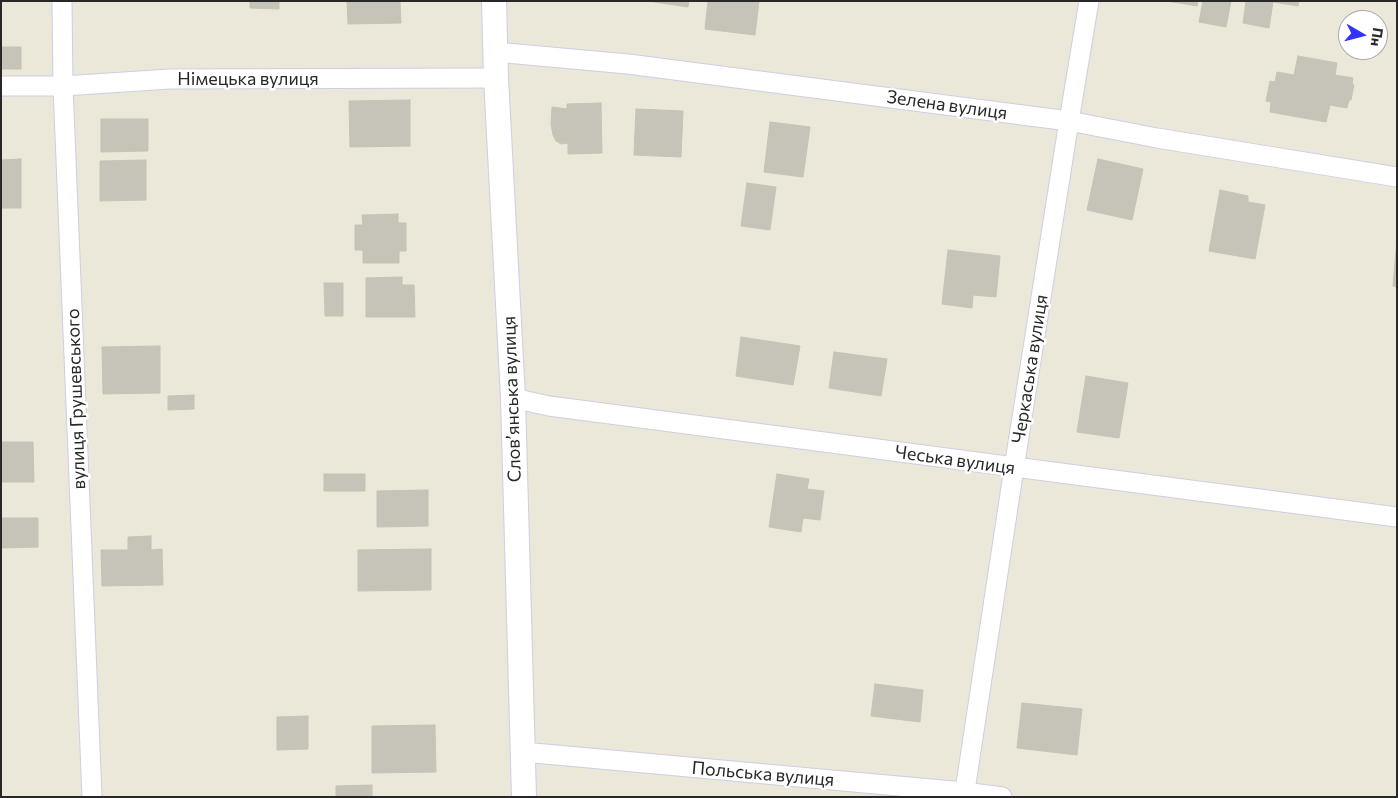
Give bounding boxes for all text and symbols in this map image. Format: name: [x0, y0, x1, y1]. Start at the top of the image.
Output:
north arrow: [1338, 10, 1388, 60]
text: Пн: [1368, 27, 1387, 47]
street label: Німецька вулиця: [177, 68, 319, 90]
street label: Зелена вулиця: [885, 86, 1009, 124]
street label: Черкаська вулиця: [1008, 293, 1052, 445]
street label: вулиця Грушевського: [62, 308, 90, 490]
street label: Словʼянська вулиця: [498, 316, 526, 482]
street label: Чеська вулиця: [894, 441, 1016, 479]
street label: Польська вулиця: [691, 757, 835, 791]

